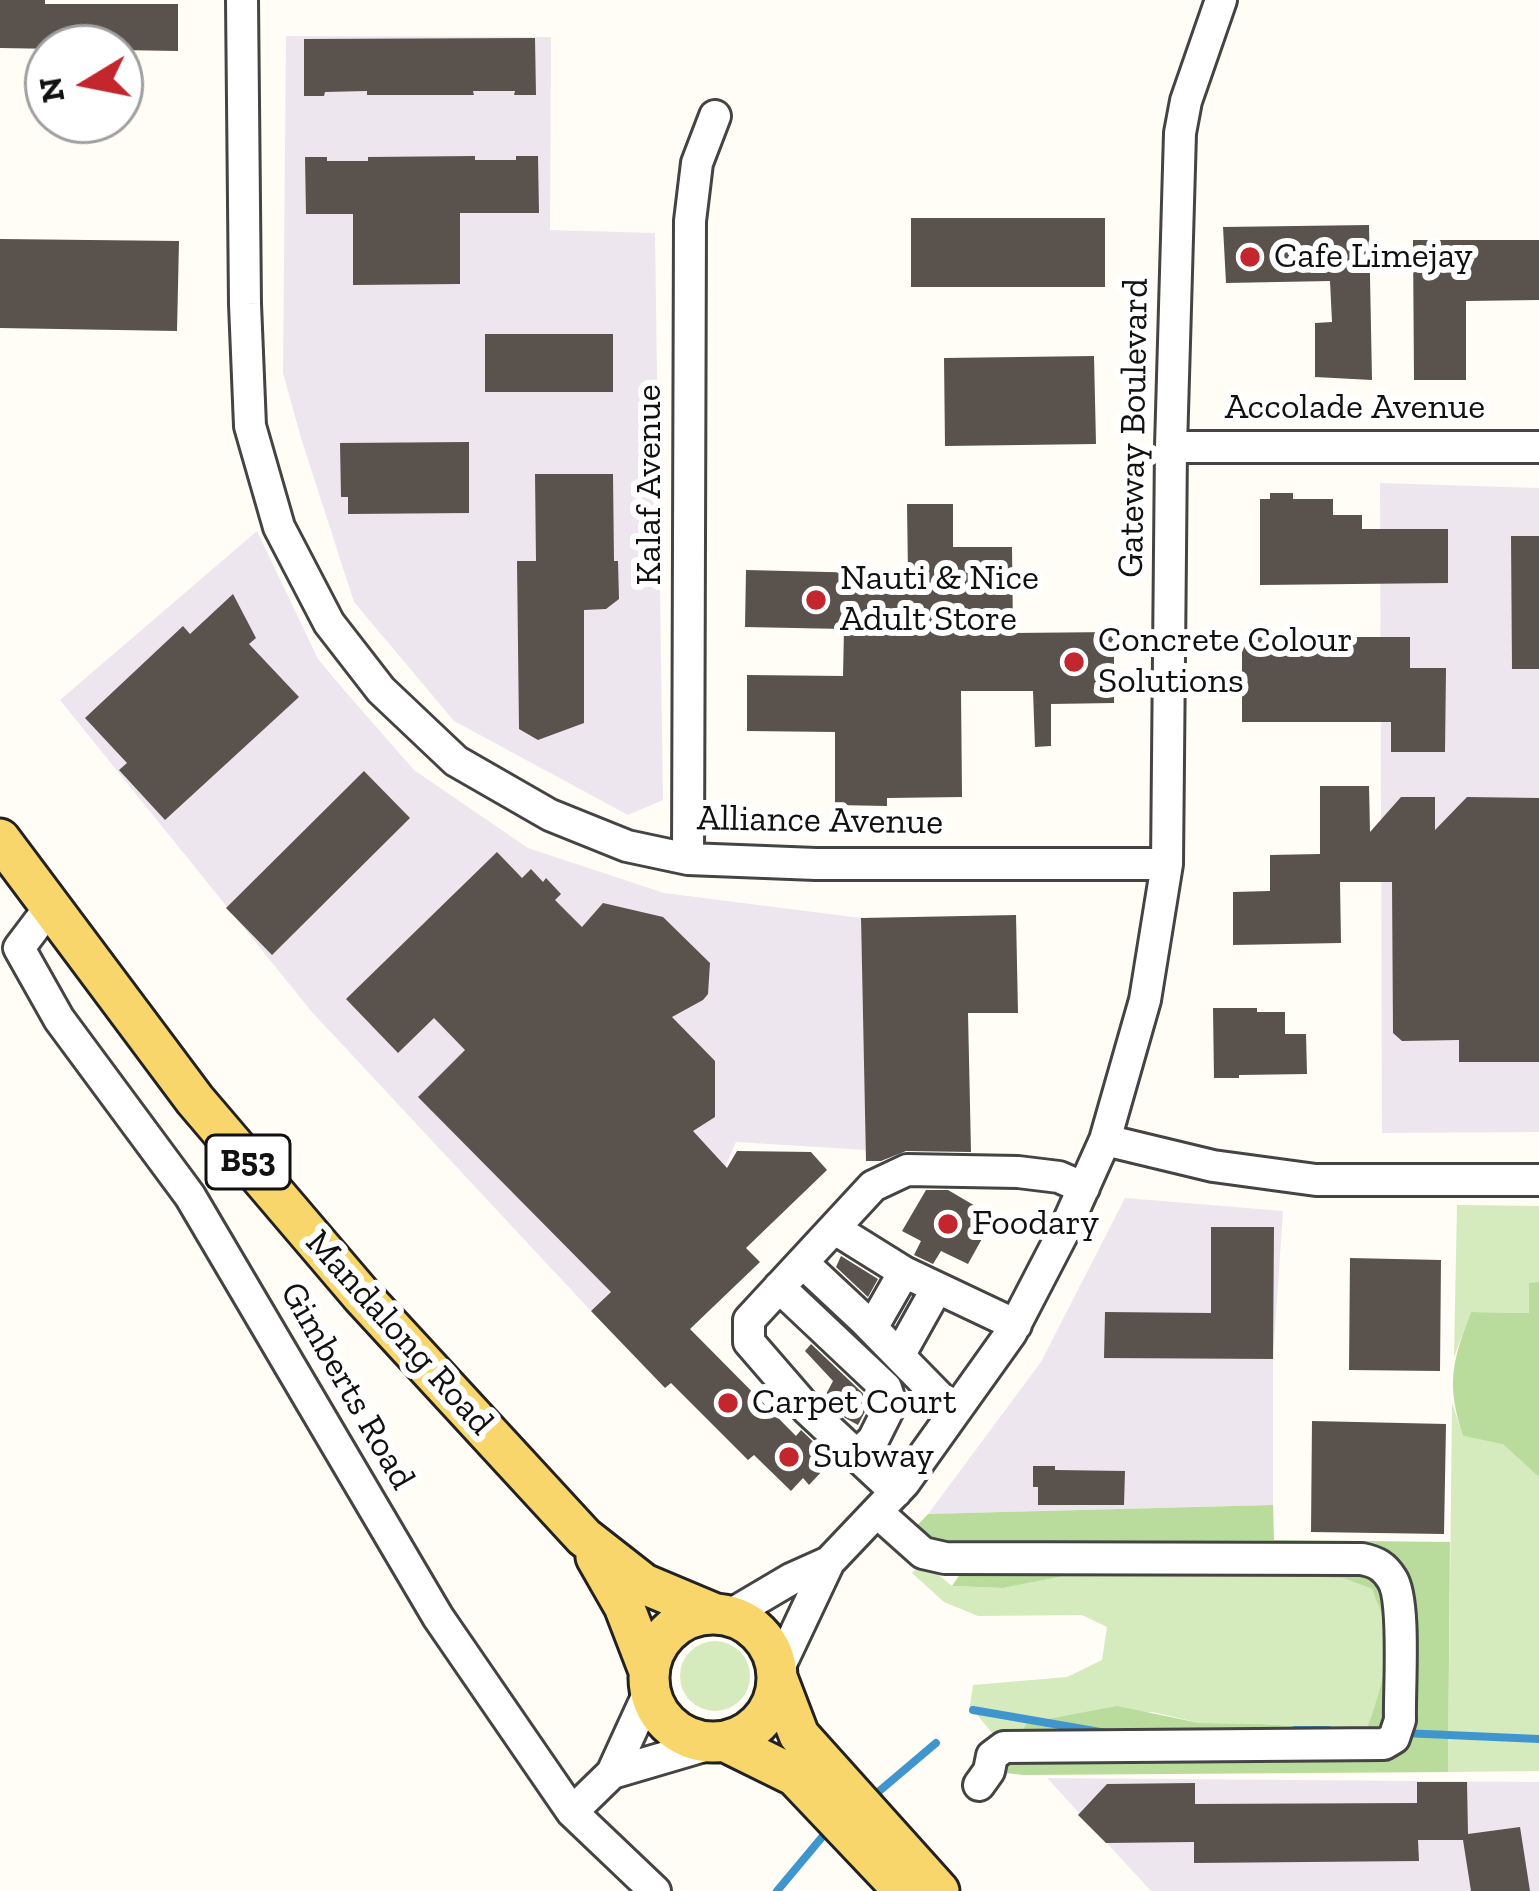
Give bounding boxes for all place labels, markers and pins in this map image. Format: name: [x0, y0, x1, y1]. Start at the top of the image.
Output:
place label: Cafe Limejay: [1274, 235, 1473, 279]
marker: Cafe Limejay: [1237, 244, 1263, 270]
place label: Nauti & Nice Adult Store: [840, 557, 1039, 642]
marker: Nauti & Nice Adult Store: [803, 587, 829, 613]
place label: Concrete Colour Solutions: [1098, 619, 1353, 704]
marker: Concrete Colour Solutions: [1061, 649, 1087, 675]
place label: Foodary: [972, 1202, 1099, 1246]
marker: Foodary: [935, 1211, 961, 1237]
place label: Carpet Court: [752, 1381, 956, 1425]
marker: Carpet Court: [715, 1390, 741, 1416]
place label: Subway: [813, 1435, 934, 1479]
marker: Subway: [776, 1444, 802, 1470]

